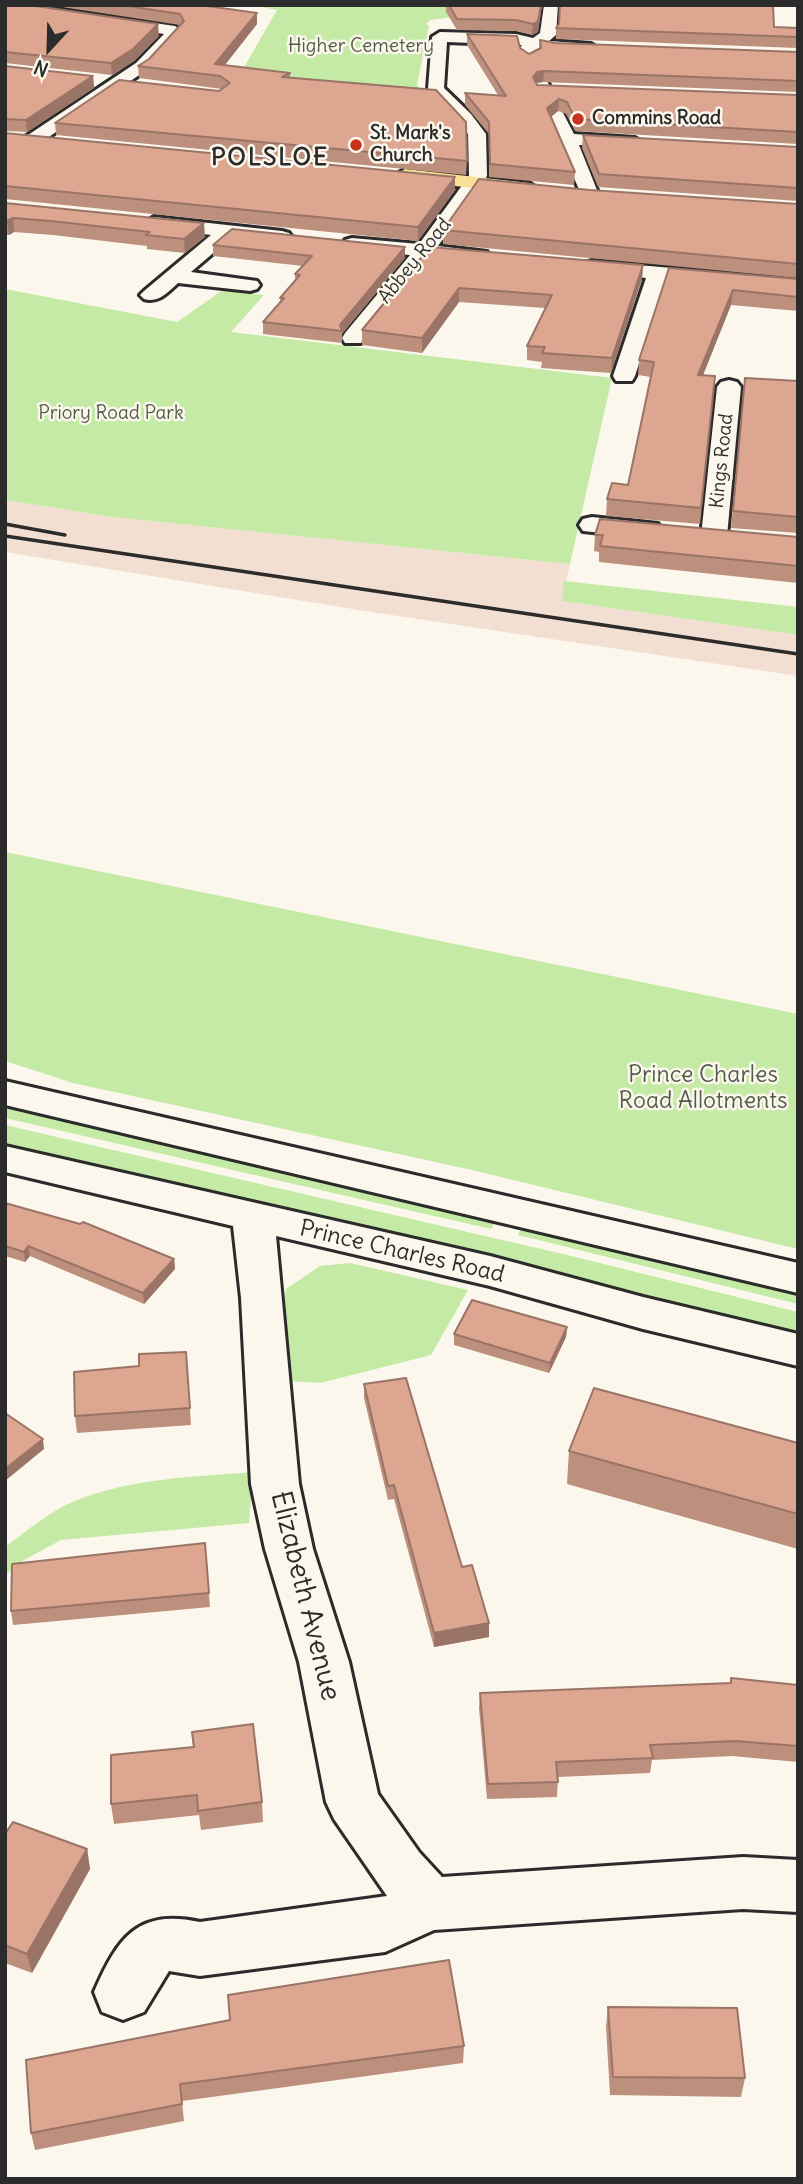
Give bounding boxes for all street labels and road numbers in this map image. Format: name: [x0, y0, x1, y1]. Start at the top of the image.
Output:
street label: Abbey Road: [374, 214, 456, 308]
street label: Kings Road: [706, 412, 738, 510]
street label: Prince Charles Road: [297, 1215, 507, 1289]
street label: Elizabeth Avenue: [263, 1488, 347, 1704]

